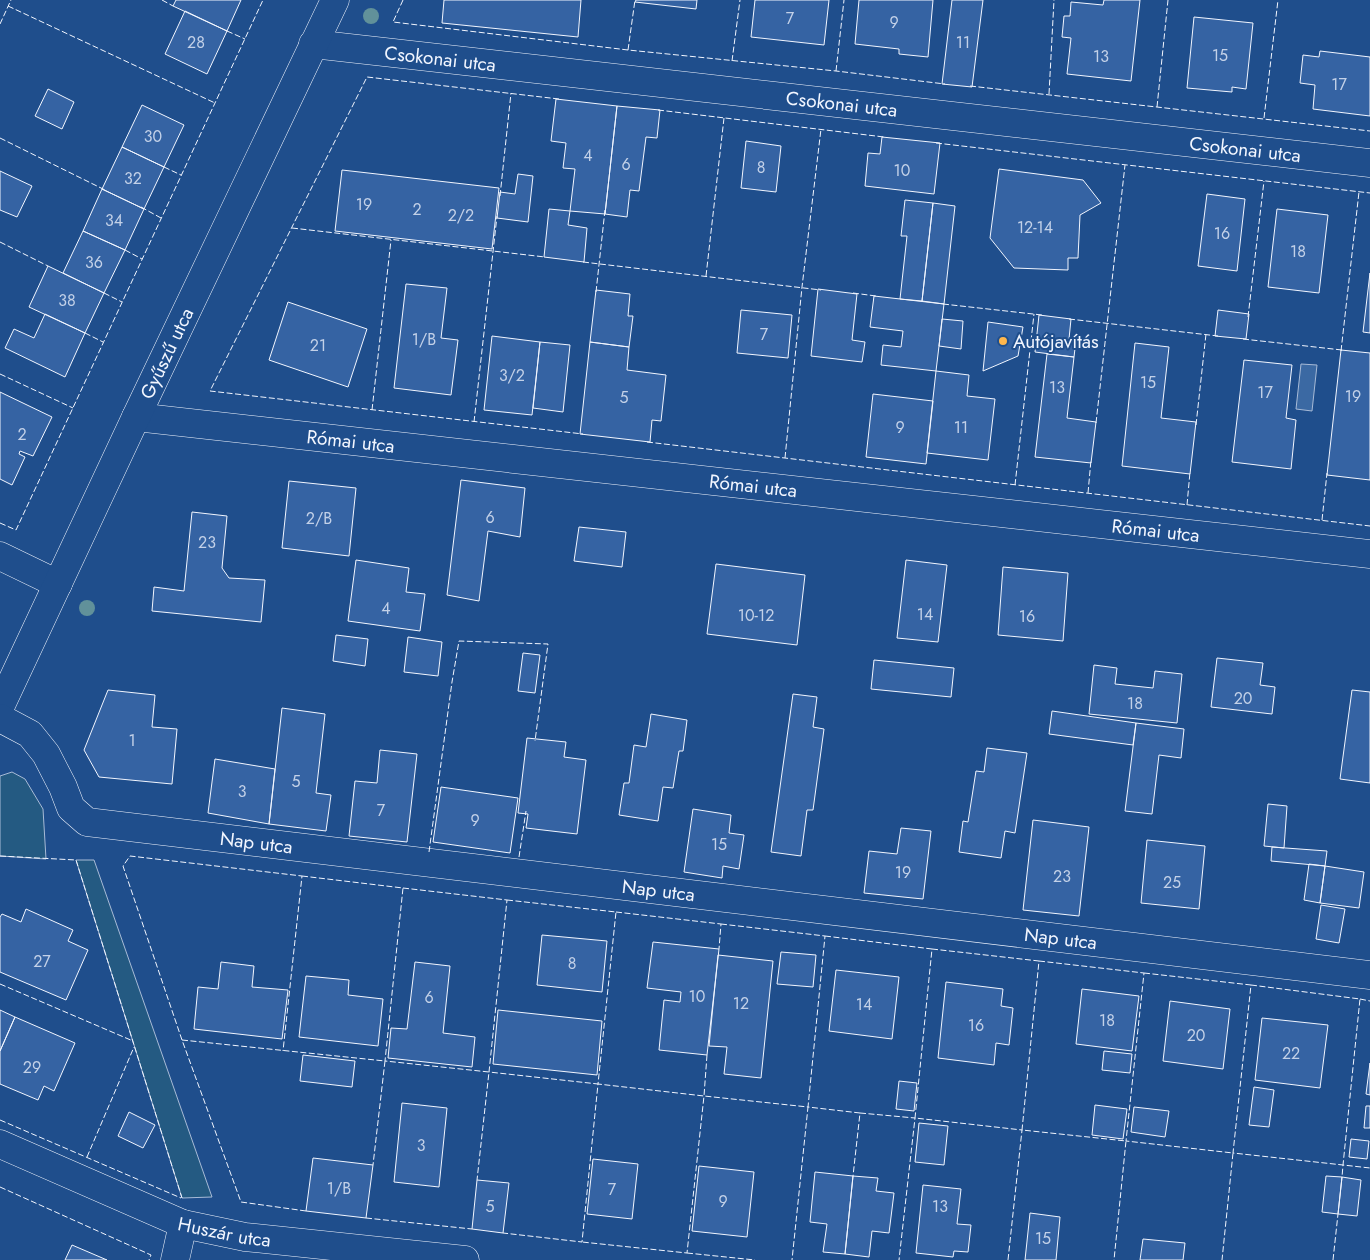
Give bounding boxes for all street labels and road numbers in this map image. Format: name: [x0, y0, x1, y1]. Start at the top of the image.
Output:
street label: Csokonai utca: [383, 39, 497, 78]
street label: Csokonai utca: [784, 84, 899, 123]
street label: Csokonai utca: [1188, 129, 1302, 169]
street label: Gyűszű utca: [133, 303, 200, 403]
street label: Római utca: [305, 423, 396, 459]
street label: Római utca: [708, 467, 799, 504]
street label: Római utca: [1110, 512, 1201, 549]
street label: Nap utca: [218, 824, 294, 860]
street label: Nap utca: [621, 872, 696, 908]
street label: Nap utca: [1023, 920, 1099, 956]
street label: Huszár utca: [175, 1210, 272, 1253]

